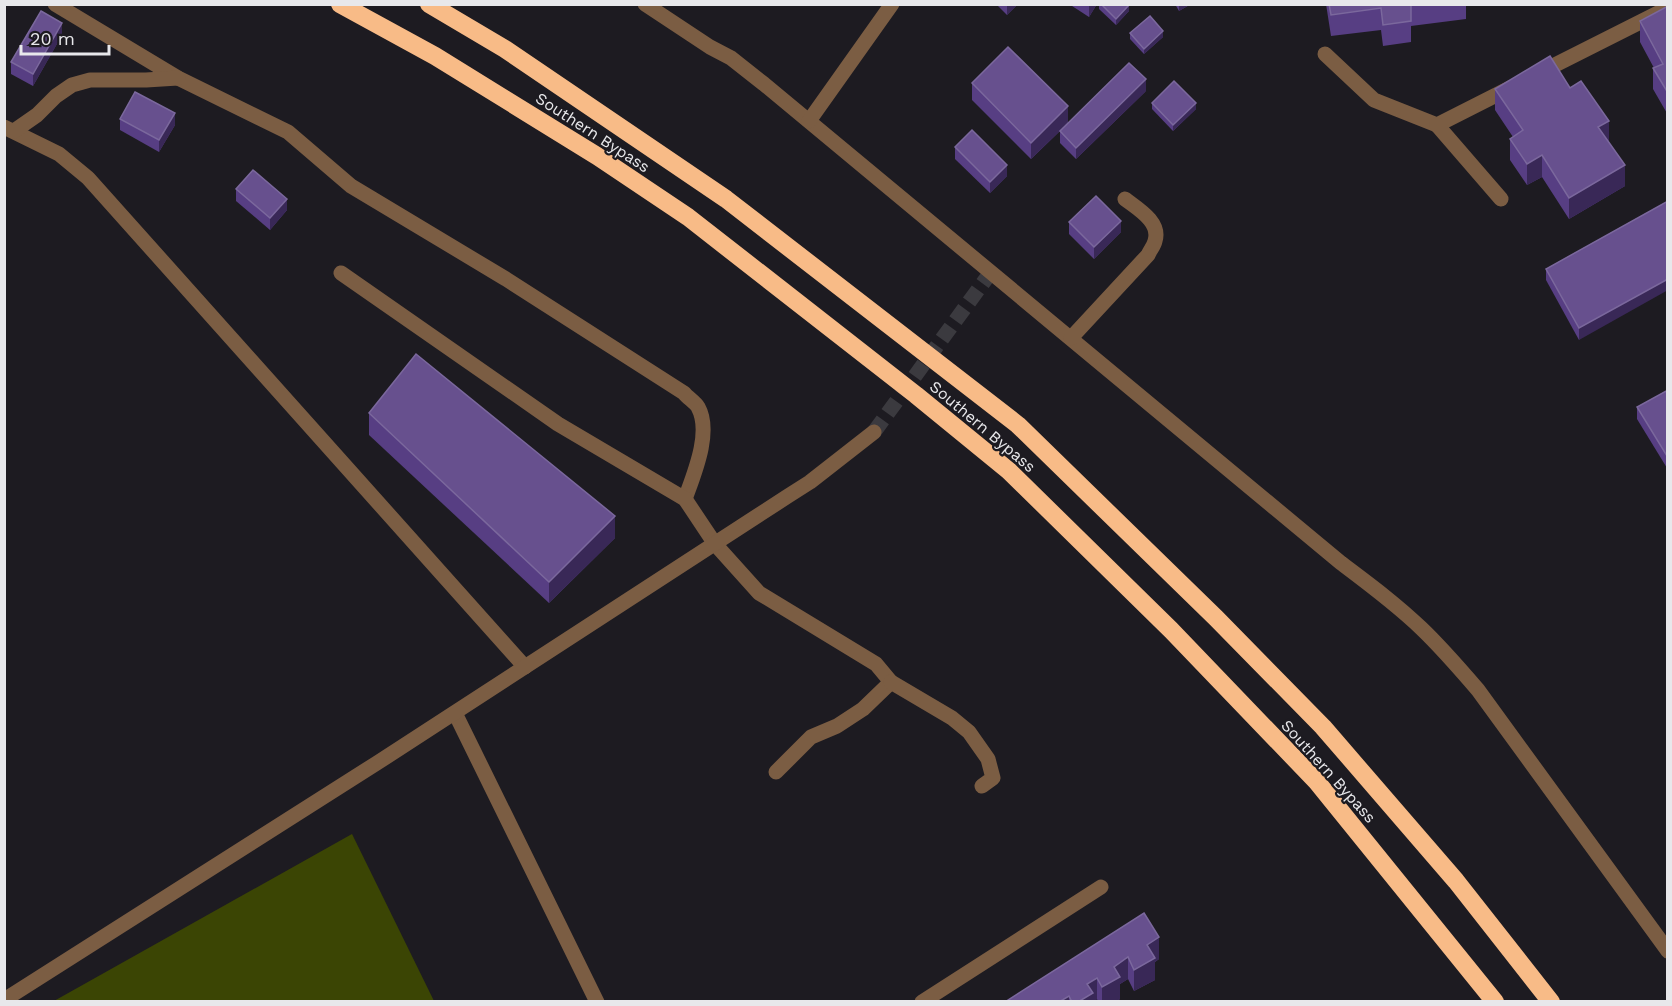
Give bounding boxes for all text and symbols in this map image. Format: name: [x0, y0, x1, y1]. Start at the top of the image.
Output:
scale bar: [21, 18, 110, 56]
text: 20 m: [30, 28, 75, 49]
street label: Southern Bypass: [532, 88, 653, 176]
street label: Southern Bypass: [926, 377, 1039, 476]
street label: Southern Bypass: [1277, 716, 1380, 827]

